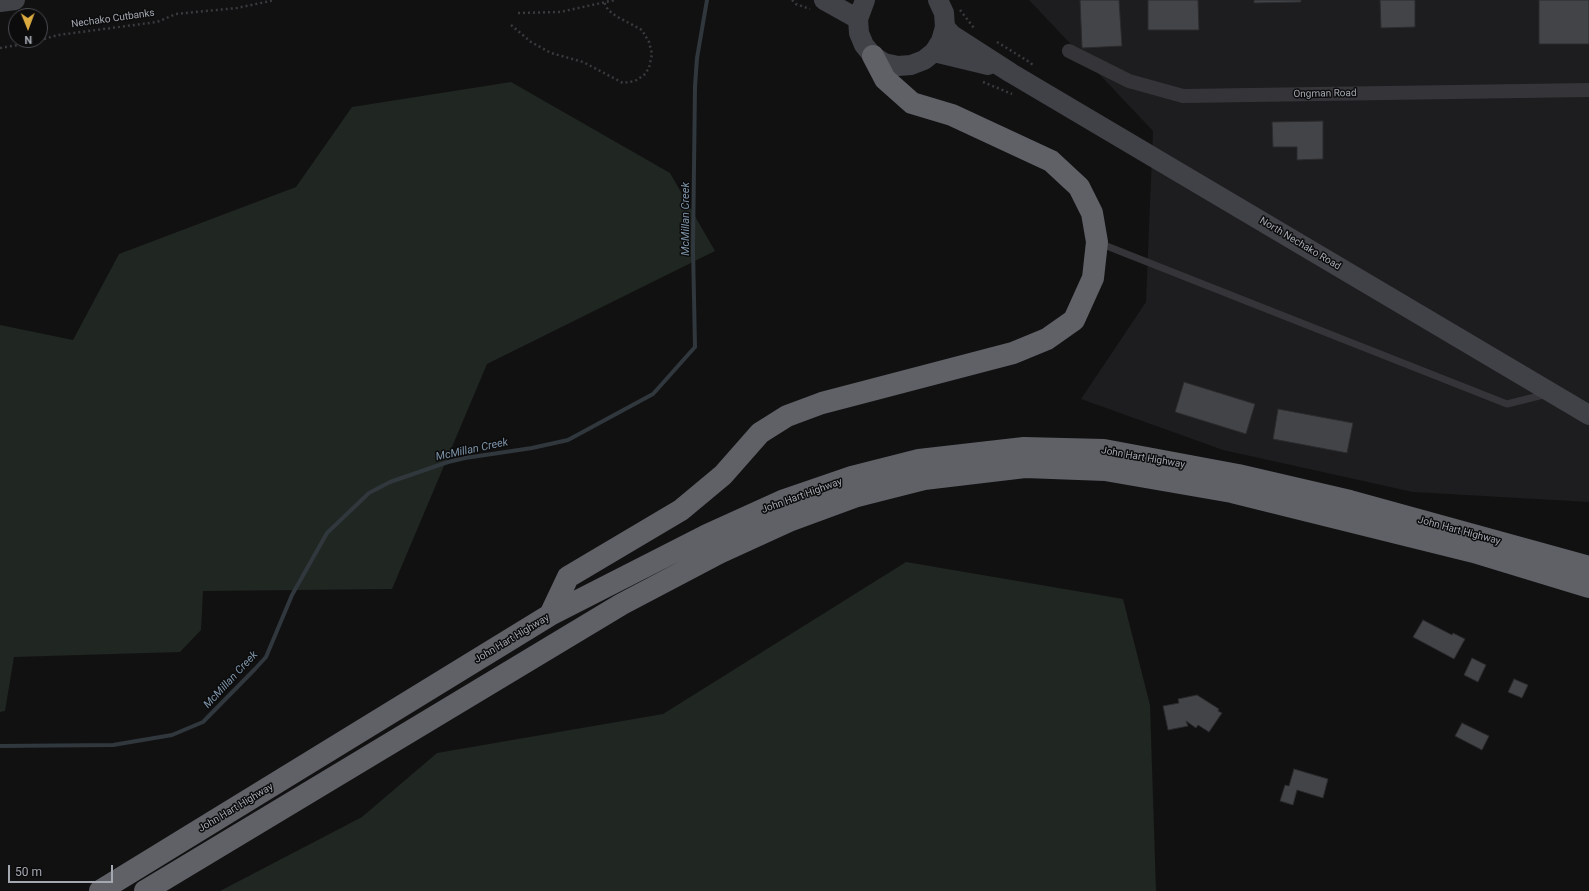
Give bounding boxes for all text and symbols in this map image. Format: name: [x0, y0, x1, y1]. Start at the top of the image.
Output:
street label: Nechako Cutbanks: [71, 7, 155, 31]
north arrow: [8, 8, 48, 48]
text: N: [24, 33, 32, 46]
street label: Ongman Road: [1293, 87, 1357, 101]
water label: McMillan Creek: [679, 182, 693, 256]
street label: North Nechako Road: [1257, 215, 1343, 273]
water label: McMillan Creek: [435, 436, 509, 464]
street label: John Hart Highway: [1100, 445, 1186, 471]
street label: John Hart Highway: [760, 476, 844, 516]
street label: John Hart Highway: [1416, 514, 1502, 548]
street label: John Hart Highway: [472, 612, 552, 666]
water label: McMillan Creek: [201, 649, 261, 711]
street label: John Hart Highway: [196, 781, 276, 835]
scale bar: [10, 857, 115, 883]
text: 50 m: [15, 865, 42, 879]

